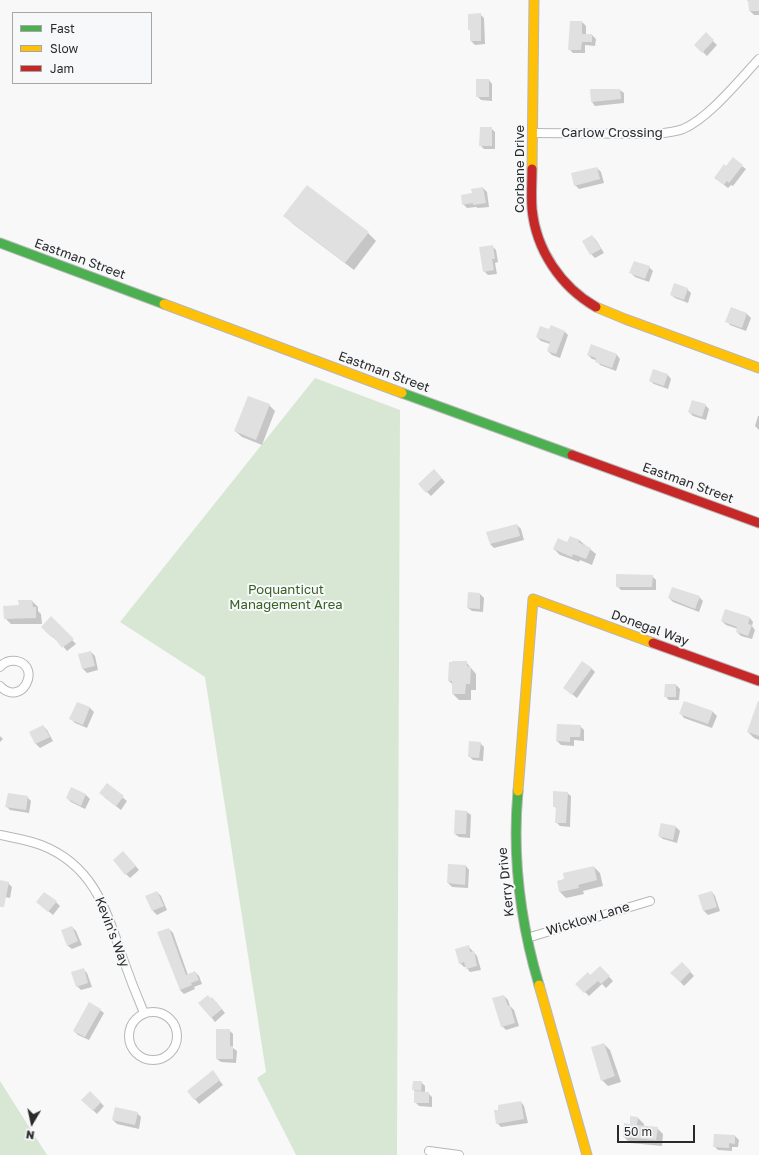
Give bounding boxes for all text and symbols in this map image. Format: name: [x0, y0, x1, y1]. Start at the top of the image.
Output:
legend: [12, 12, 152, 84]
text: Fast: [50, 21, 75, 36]
text: Slow: [50, 41, 78, 56]
text: Jam: [50, 61, 74, 76]
street label: Corbane Drive: [512, 125, 528, 213]
street label: Carlow Crossing: [561, 125, 663, 141]
street label: Eastman Street: [32, 235, 128, 283]
street label: Eastman Street: [336, 348, 432, 396]
street label: Eastman Street: [640, 459, 736, 507]
park label: Poquanticut Management Area: [229, 582, 343, 613]
street label: Donegal Way: [609, 607, 691, 649]
street label: Kerry Drive: [495, 847, 517, 917]
street label: Kevin's Way: [91, 895, 133, 969]
street label: Wicklow Lane: [544, 899, 632, 939]
north arrow: [12, 1103, 52, 1143]
scale bar: [619, 1117, 697, 1143]
text: 50 m: [624, 1124, 652, 1139]
text: N: [25, 1128, 35, 1142]

